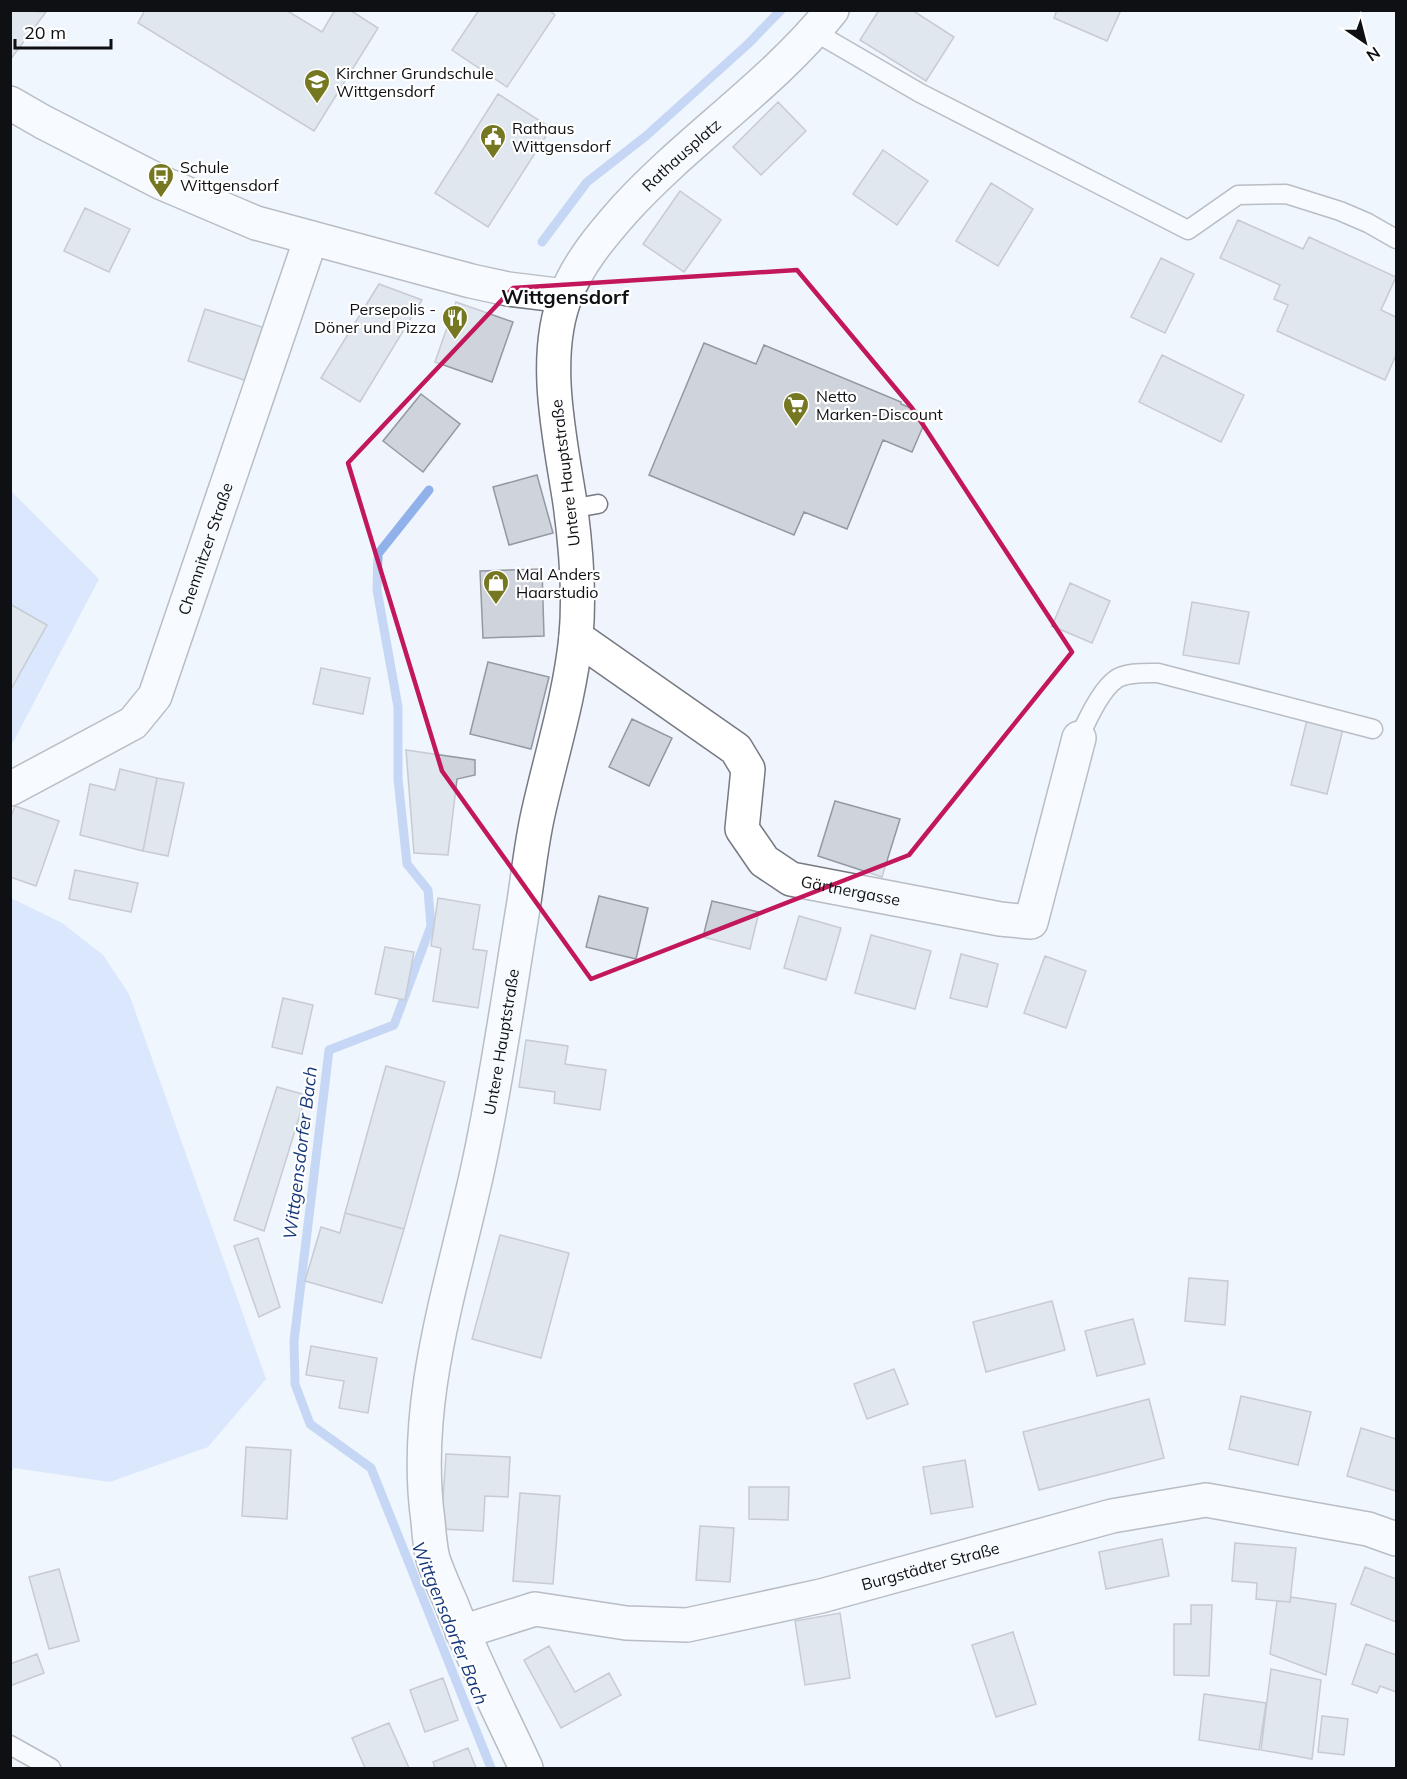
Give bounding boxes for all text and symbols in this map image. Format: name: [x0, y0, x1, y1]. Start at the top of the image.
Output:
scale bar: [15, 12, 111, 50]
north arrow: [1335, 12, 1395, 72]
text: 20 m: [24, 21, 66, 44]
text: N: [1363, 43, 1384, 66]
place label: Kirchner Grundschule Wittgensdorf: [336, 63, 494, 101]
school or university icon: Kirchner Grundschule Wittgensdorf: [302, 67, 332, 105]
street label: Rathausplatz: [638, 114, 725, 196]
place label: Rathaus Wittgensdorf: [512, 118, 611, 156]
public building icon: Rathaus Wittgensdorf: [478, 122, 508, 160]
place label: Schule Wittgensdorf: [180, 157, 279, 195]
bus stop icon: Schule Wittgensdorf: [146, 161, 176, 199]
district label: Wittgensdorf: [501, 284, 629, 309]
place label: Persepolis - Döner und Pizza: [314, 299, 436, 337]
restaurant icon: Persepolis - Döner und Pizza: [440, 303, 470, 341]
place label: Netto Marken-Discount: [816, 386, 943, 424]
supermarket icon: Netto Marken-Discount: [781, 390, 811, 428]
street label: Untere Hauptstraße: [546, 398, 584, 548]
street label: Chemnitzer Straße: [173, 480, 237, 618]
place label: Mal Anders Haarstudio: [516, 564, 600, 602]
shop icon: Mal Anders Haarstudio: [481, 568, 511, 606]
street label: Gärtnergasse: [799, 871, 902, 910]
street label: Untere Hauptstraße: [479, 968, 523, 1117]
water label: Wittgensdorfer Bach: [278, 1065, 322, 1241]
street label: Burgstädter Straße: [859, 1537, 1001, 1594]
water label: Wittgensdorfer Bach: [407, 1538, 493, 1708]

